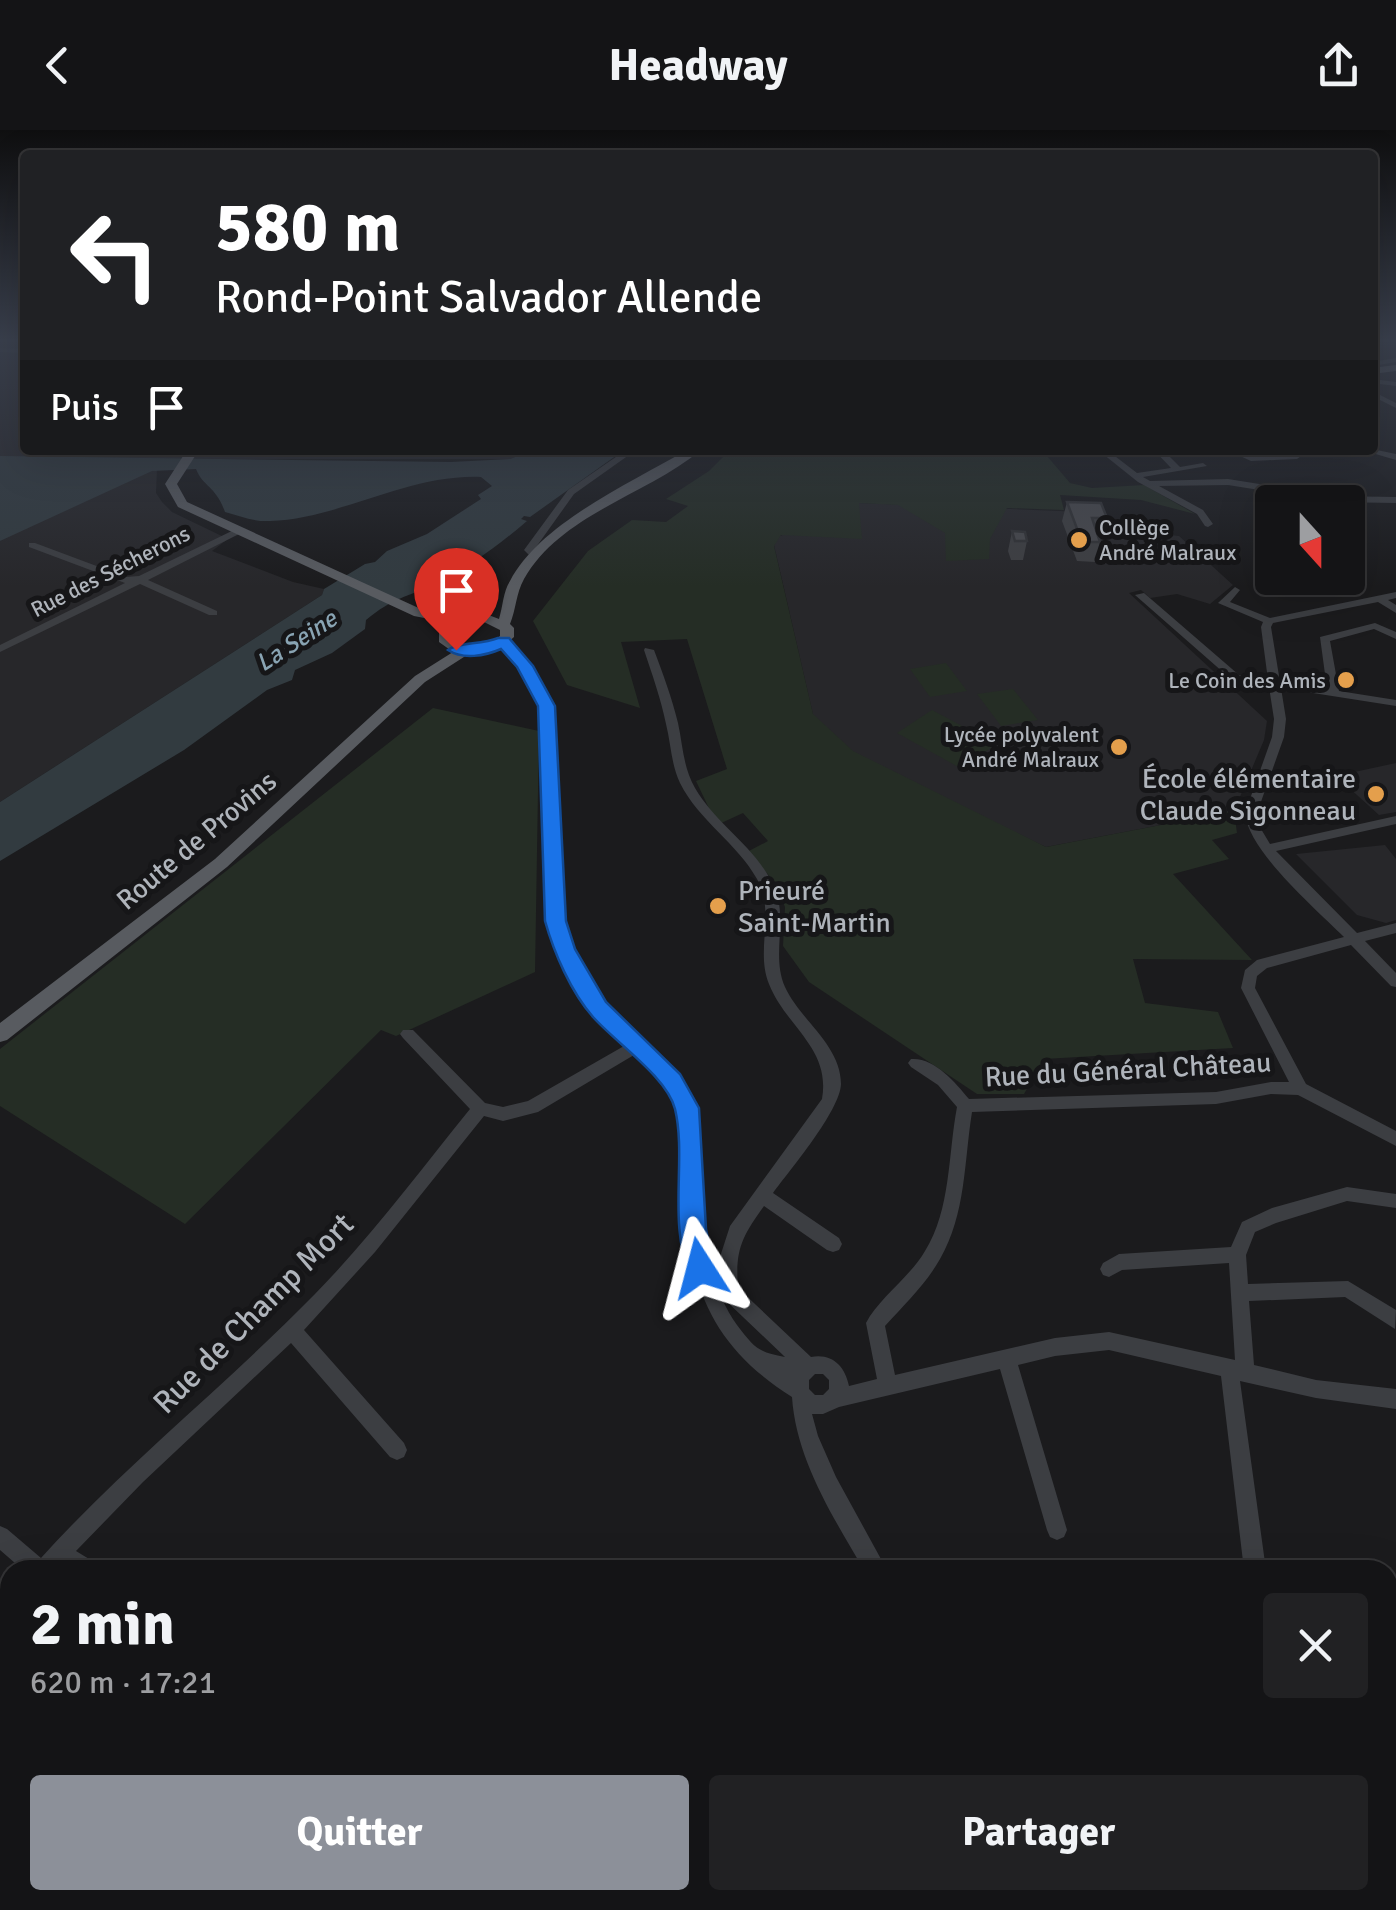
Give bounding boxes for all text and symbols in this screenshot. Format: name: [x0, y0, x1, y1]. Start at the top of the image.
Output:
icon: back: [30, 38, 85, 93]
text: Headway: [608, 38, 788, 93]
icon: share: [1311, 38, 1366, 93]
text: 580 m: [215, 184, 400, 270]
icon: left: [50, 190, 180, 320]
text: Rond-Point Salvador Allende: [215, 270, 762, 325]
icon: arrive: [139, 380, 194, 435]
text: Puis: [50, 384, 119, 431]
north arrow: [1255, 485, 1365, 595]
map controls: [1255, 485, 1365, 595]
place label: Collège André Malraux: [1099, 514, 1236, 566]
street label: Rue des Sécherons: [26, 520, 194, 623]
marker: Collège André Malraux: [1068, 529, 1090, 551]
pin: [414, 548, 499, 651]
icon: arrive: [429, 563, 484, 618]
water label: La Seine: [250, 602, 344, 678]
place label: Le Coin des Amis: [1168, 667, 1326, 694]
marker: Le Coin des Amis: [1335, 669, 1357, 691]
place label: Lycée polyvalent André Malraux: [944, 721, 1099, 773]
marker: Lycée polyvalent André Malraux: [1108, 736, 1130, 758]
place label: École élémentaire Claude Sigonneau: [1140, 762, 1356, 828]
street label: Route de Provins: [110, 764, 283, 917]
marker: École élémentaire Claude Sigonneau: [1365, 783, 1387, 805]
place label: Prieuré Saint-Martin: [738, 874, 891, 940]
marker: Prieuré Saint-Martin: [707, 895, 729, 917]
street label: Rue du Général Château: [984, 1046, 1272, 1094]
street label: Rue de Champ Mort: [145, 1205, 362, 1422]
position arrow: [648, 1216, 752, 1320]
text: 2 min: [30, 1588, 175, 1662]
button: close: [1263, 1593, 1368, 1698]
text: 620 m · 17:21: [30, 1663, 216, 1702]
button: Quitter: [30, 1775, 689, 1890]
button: Partager: [709, 1775, 1368, 1890]

